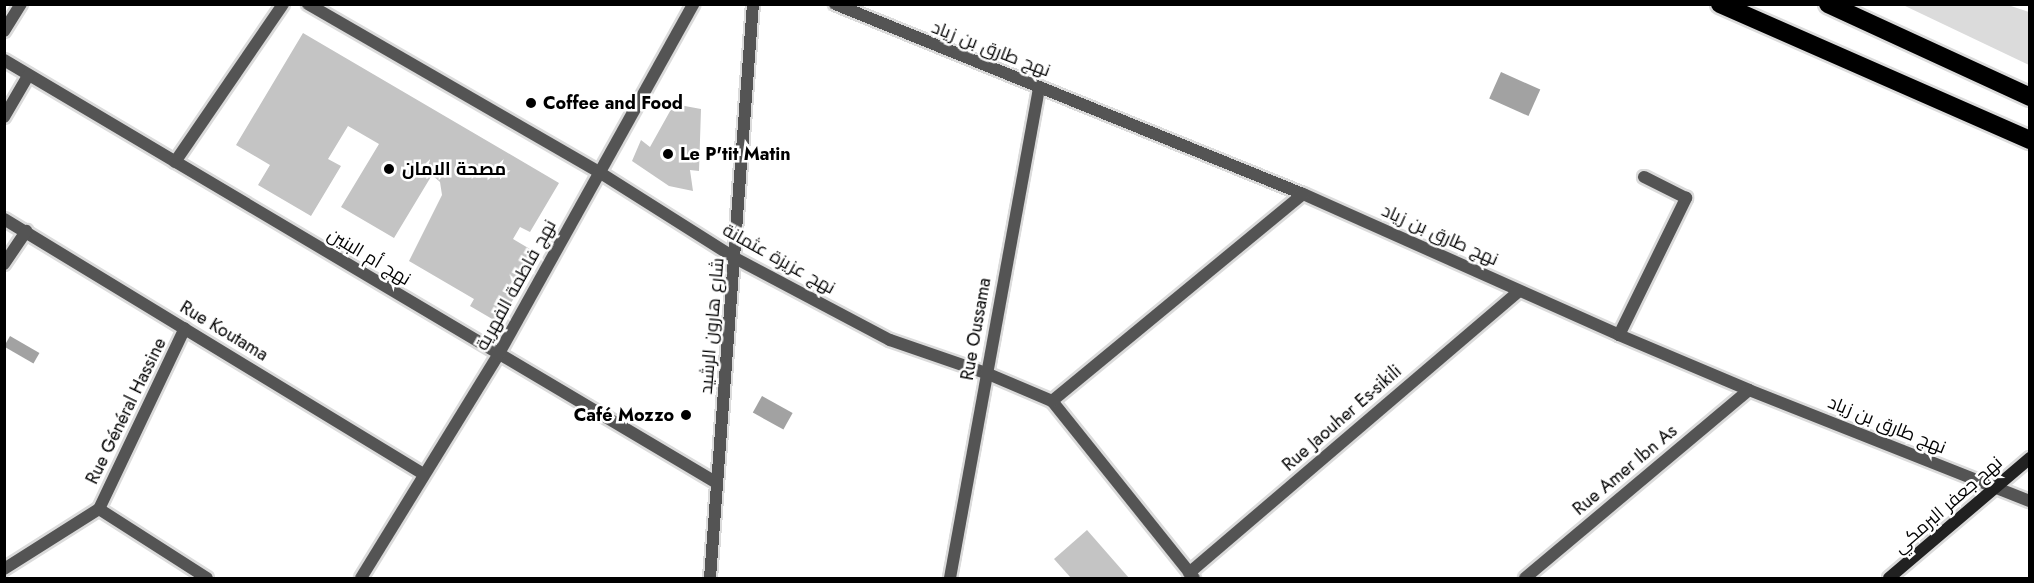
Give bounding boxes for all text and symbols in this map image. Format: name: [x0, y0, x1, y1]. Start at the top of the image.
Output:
street label: نهج طارق بن زياد: [929, 16, 1053, 82]
place label: Coffee and Food: [543, 92, 683, 114]
marker: Coffee and Food: [524, 96, 538, 110]
place label: Le P'tit Matin: [680, 143, 791, 165]
marker: Le P'tit Matin: [661, 147, 675, 161]
place label: مصحة الامان: [402, 158, 506, 180]
marker: مصحة الامان: [380, 160, 398, 178]
street label: نهج طارق بن زياد: [1378, 200, 1502, 270]
street label: نهج فاطمة الفهرية: [471, 216, 561, 354]
street label: نهج عزيزة عثمانة: [719, 219, 839, 299]
street label: نهج أم البنين: [324, 224, 414, 290]
street label: شارع هارون الرشيد: [695, 257, 729, 395]
street label: Rue Oussama: [956, 276, 996, 382]
street label: Rue Koutama: [176, 296, 272, 366]
street label: Rue Général Hassine: [81, 334, 171, 488]
street label: Rue Jaouher Es-sikili: [1278, 360, 1406, 476]
street label: نهج طارق بن زياد: [1825, 391, 1949, 459]
place label: Café Mozzo: [574, 404, 674, 426]
marker: Café Mozzo: [679, 408, 693, 422]
street label: Rue Amer Ibn As: [1568, 420, 1682, 520]
street label: نهج جعفر البرمكي: [1889, 452, 2007, 558]

